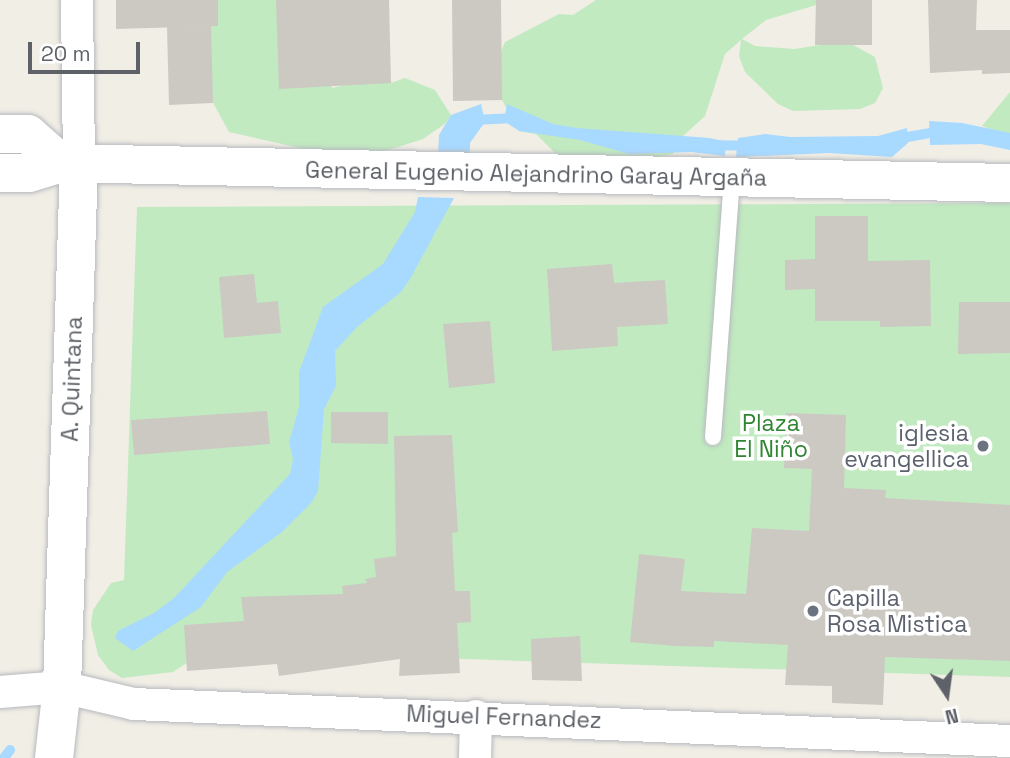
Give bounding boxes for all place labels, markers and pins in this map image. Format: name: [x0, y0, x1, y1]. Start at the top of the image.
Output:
place label: iglesia evangellica: [844, 419, 969, 473]
marker: iglesia evangellica: [975, 438, 991, 454]
place label: Capilla Rosa Mistica: [827, 584, 967, 638]
marker: Capilla Rosa Mistica: [805, 603, 821, 619]

